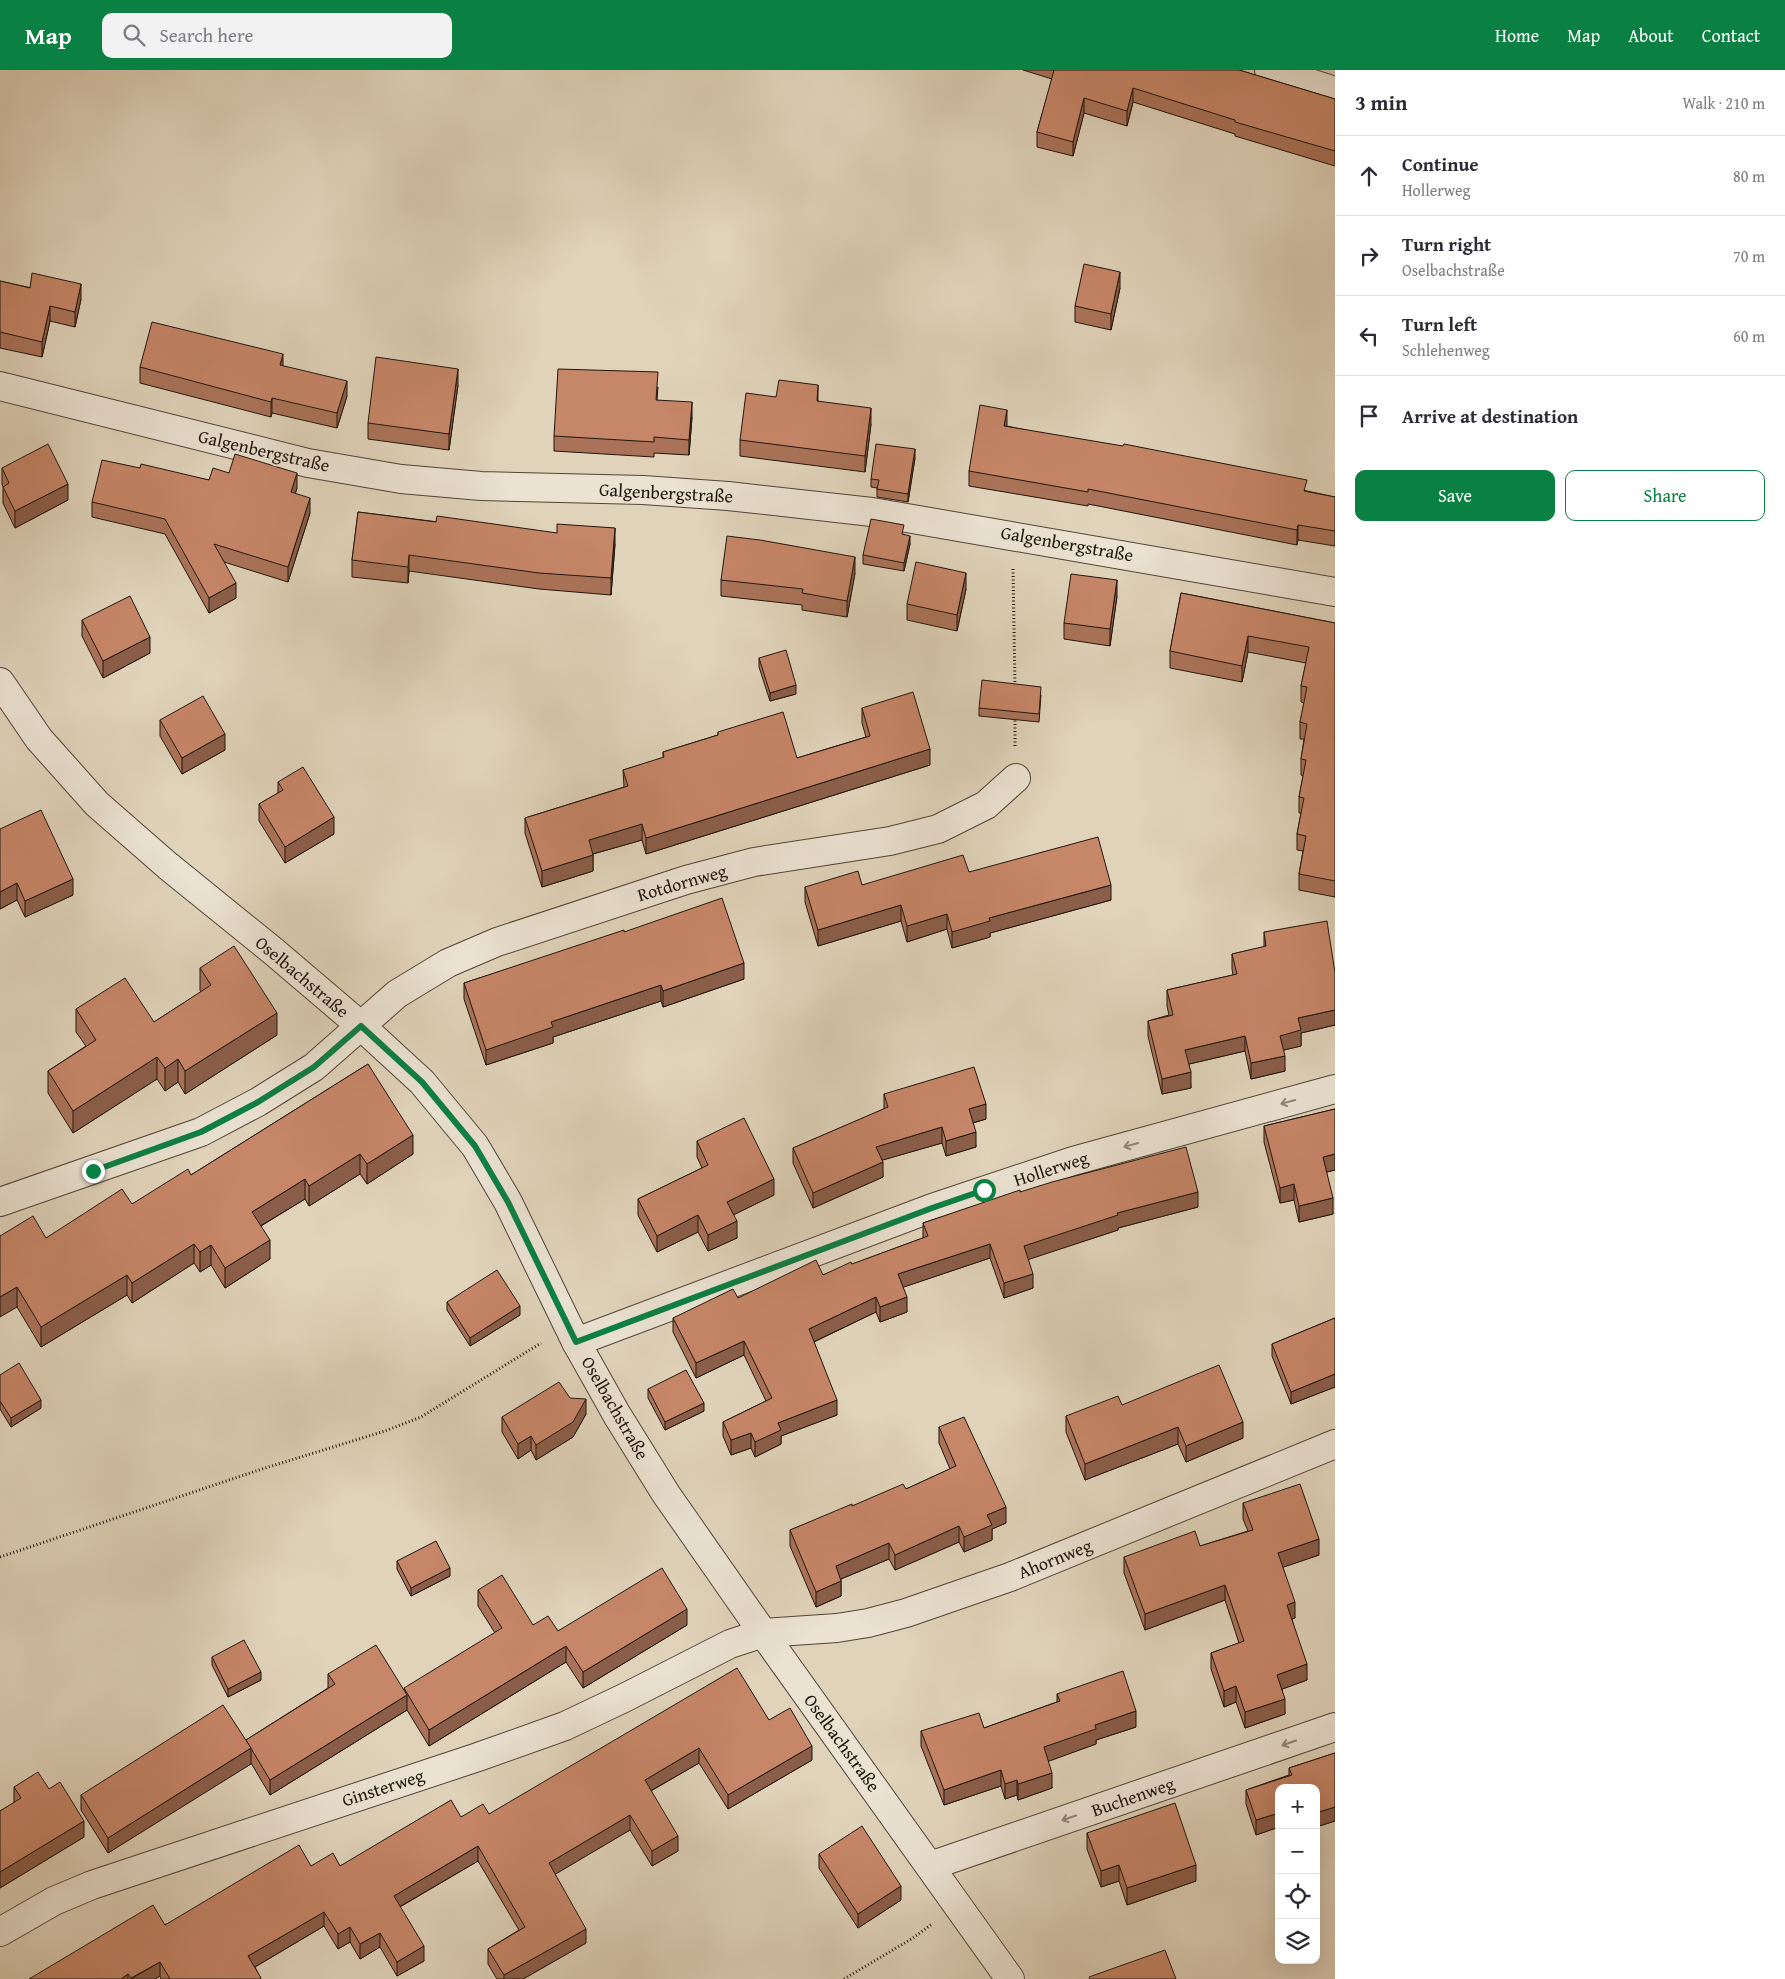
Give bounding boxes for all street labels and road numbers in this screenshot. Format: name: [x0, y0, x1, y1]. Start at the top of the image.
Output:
street label: Galgenbergstraße: [196, 422, 332, 479]
street label: Galgenbergstraße: [598, 476, 734, 509]
street label: Galgenbergstraße: [999, 519, 1135, 568]
street label: Rotdornweg: [634, 857, 730, 908]
street label: Oselbachstraße: [249, 929, 355, 1024]
street label: Hollerweg: [1010, 1144, 1092, 1193]
street label: Oselbachstraße: [575, 1351, 656, 1465]
street label: Ahornweg: [1014, 1531, 1096, 1586]
street label: Oselbachstraße: [798, 1688, 887, 1797]
street label: Ginsterweg: [338, 1762, 427, 1813]
street label: Buchenweg: [1088, 1770, 1178, 1823]

